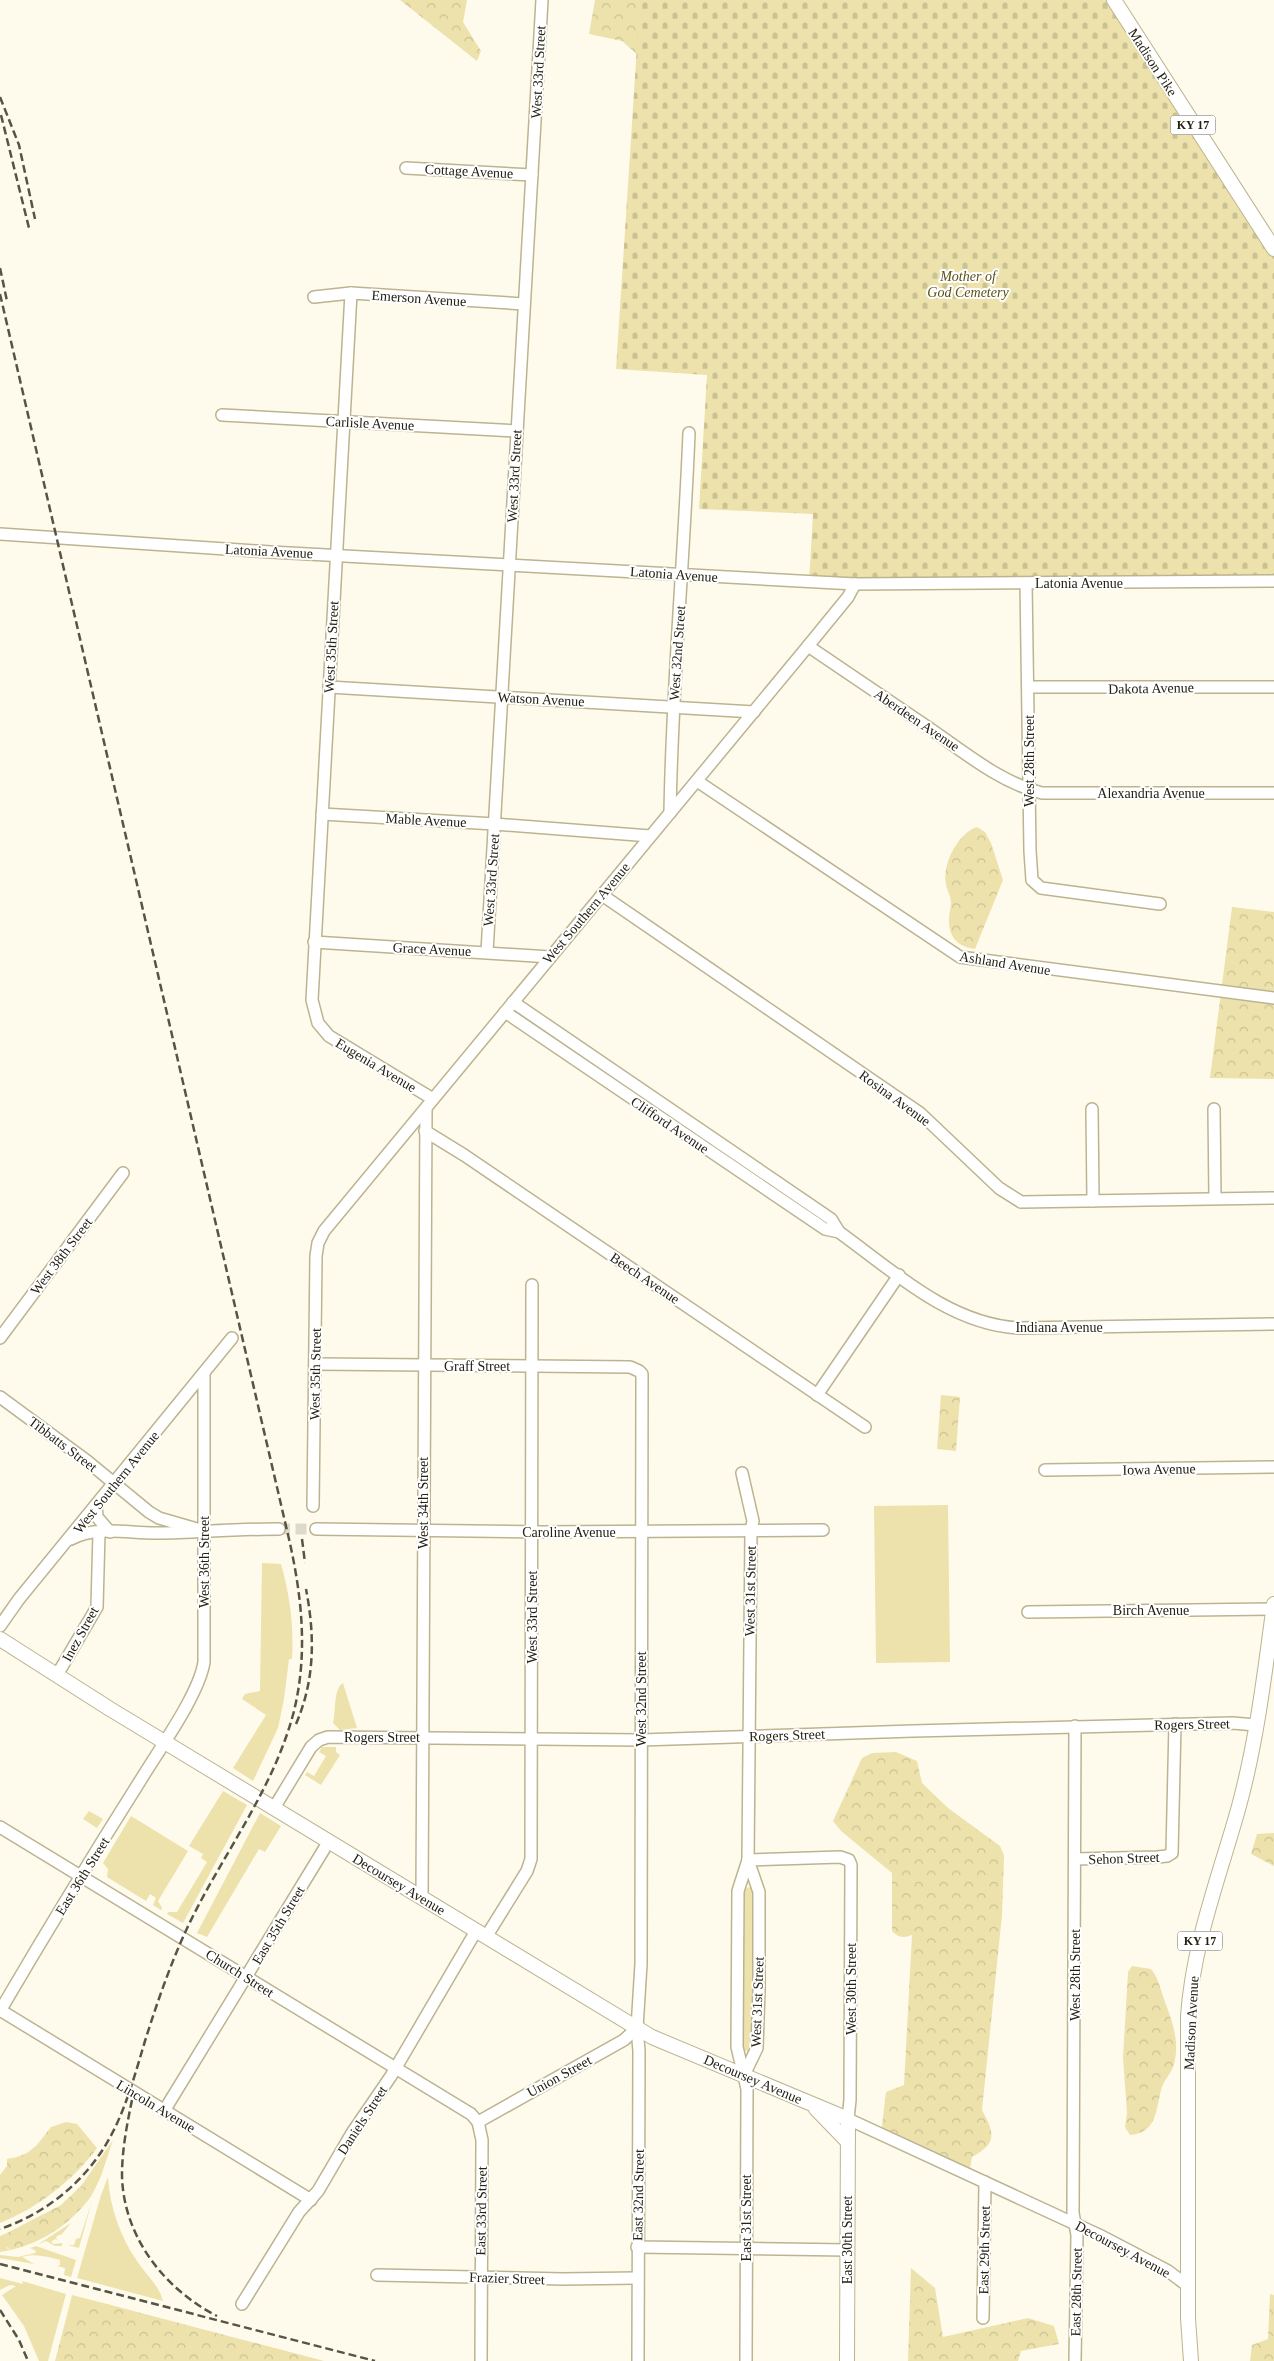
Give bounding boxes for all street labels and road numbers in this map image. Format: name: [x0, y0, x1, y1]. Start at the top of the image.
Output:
street label: West 33rd Street: [529, 25, 548, 119]
street label: Madison Pike: [1125, 26, 1180, 99]
road number: KY 17: [1170, 116, 1216, 134]
street label: Cottage Avenue: [424, 162, 514, 181]
street label: Emerson Avenue: [371, 288, 467, 309]
street label: Carlisle Avenue: [325, 414, 415, 433]
street label: West 33rd Street: [505, 429, 524, 523]
street label: Latonia Avenue: [225, 542, 313, 561]
street label: Latonia Avenue: [630, 564, 718, 585]
street label: Latonia Avenue: [1035, 576, 1123, 591]
street label: West 35th Street: [322, 600, 341, 693]
street label: West 32nd Street: [667, 605, 688, 701]
street label: Dakota Avenue: [1108, 680, 1194, 697]
street label: Aberdeen Avenue: [871, 686, 962, 754]
street label: Watson Avenue: [497, 690, 585, 709]
street label: West 28th Street: [1022, 715, 1037, 807]
street label: Alexandria Avenue: [1097, 786, 1205, 801]
street label: Mable Avenue: [385, 811, 467, 830]
street label: West 33rd Street: [481, 833, 502, 927]
street label: West Southern Avenue: [540, 860, 633, 967]
street label: Grace Avenue: [392, 940, 472, 959]
street label: Ashland Avenue: [958, 949, 1051, 978]
street label: Eugenia Avenue: [333, 1036, 419, 1095]
street label: Rosina Avenue: [856, 1068, 933, 1129]
street label: Clifford Avenue: [628, 1094, 711, 1157]
street label: West 38th Street: [28, 1215, 95, 1298]
street label: Beech Avenue: [607, 1250, 682, 1307]
street label: Indiana Avenue: [1015, 1320, 1103, 1335]
street label: West 35th Street: [307, 1328, 324, 1420]
street label: Graff Street: [444, 1359, 510, 1374]
street label: Tibbatts Street: [26, 1414, 100, 1475]
street label: West Southern Avenue: [71, 1428, 162, 1536]
street label: West 34th Street: [416, 1457, 431, 1549]
street label: Iowa Avenue: [1122, 1461, 1196, 1478]
street label: West 36th Street: [197, 1516, 212, 1608]
street label: Caroline Avenue: [522, 1525, 616, 1540]
street label: West 31st Street: [742, 1545, 759, 1636]
street label: West 33rd Street: [525, 1570, 540, 1663]
street label: Birch Avenue: [1113, 1603, 1189, 1618]
street label: Inez Street: [59, 1604, 102, 1664]
street label: West 32nd Street: [634, 1651, 649, 1747]
street label: Rogers Street: [1154, 1716, 1230, 1733]
street label: Rogers Street: [749, 1727, 825, 1744]
street label: Rogers Street: [344, 1730, 420, 1745]
street label: East 36th Street: [53, 1835, 112, 1918]
street label: Sehon Street: [1088, 1850, 1160, 1867]
street label: Decoursey Avenue: [350, 1851, 448, 1918]
street label: East 35th Street: [249, 1883, 308, 1967]
street label: West 28th Street: [1068, 1929, 1083, 2021]
road number: KY 17: [1178, 1932, 1222, 1950]
street label: West 30th Street: [844, 1943, 859, 2035]
street label: Church Street: [203, 1947, 277, 2000]
street label: West 31st Street: [748, 1956, 767, 2048]
street label: Madison Avenue: [1182, 1976, 1201, 2070]
street label: Decoursey Avenue: [702, 2052, 804, 2107]
street label: Union Street: [524, 2053, 594, 2100]
street label: Lincoln Avenue: [114, 2077, 198, 2136]
street label: Daniels Street: [335, 2083, 390, 2157]
street label: East 32nd Street: [630, 2149, 647, 2241]
street label: East 33rd Street: [473, 2166, 490, 2256]
street label: East 31st Street: [739, 2174, 754, 2262]
street label: East 30th Street: [840, 2196, 855, 2284]
street label: East 29th Street: [976, 2205, 993, 2294]
street label: Decoursey Avenue: [1073, 2218, 1173, 2281]
street label: East 28th Street: [1068, 2247, 1085, 2336]
street label: Frazier Street: [469, 2270, 545, 2287]

